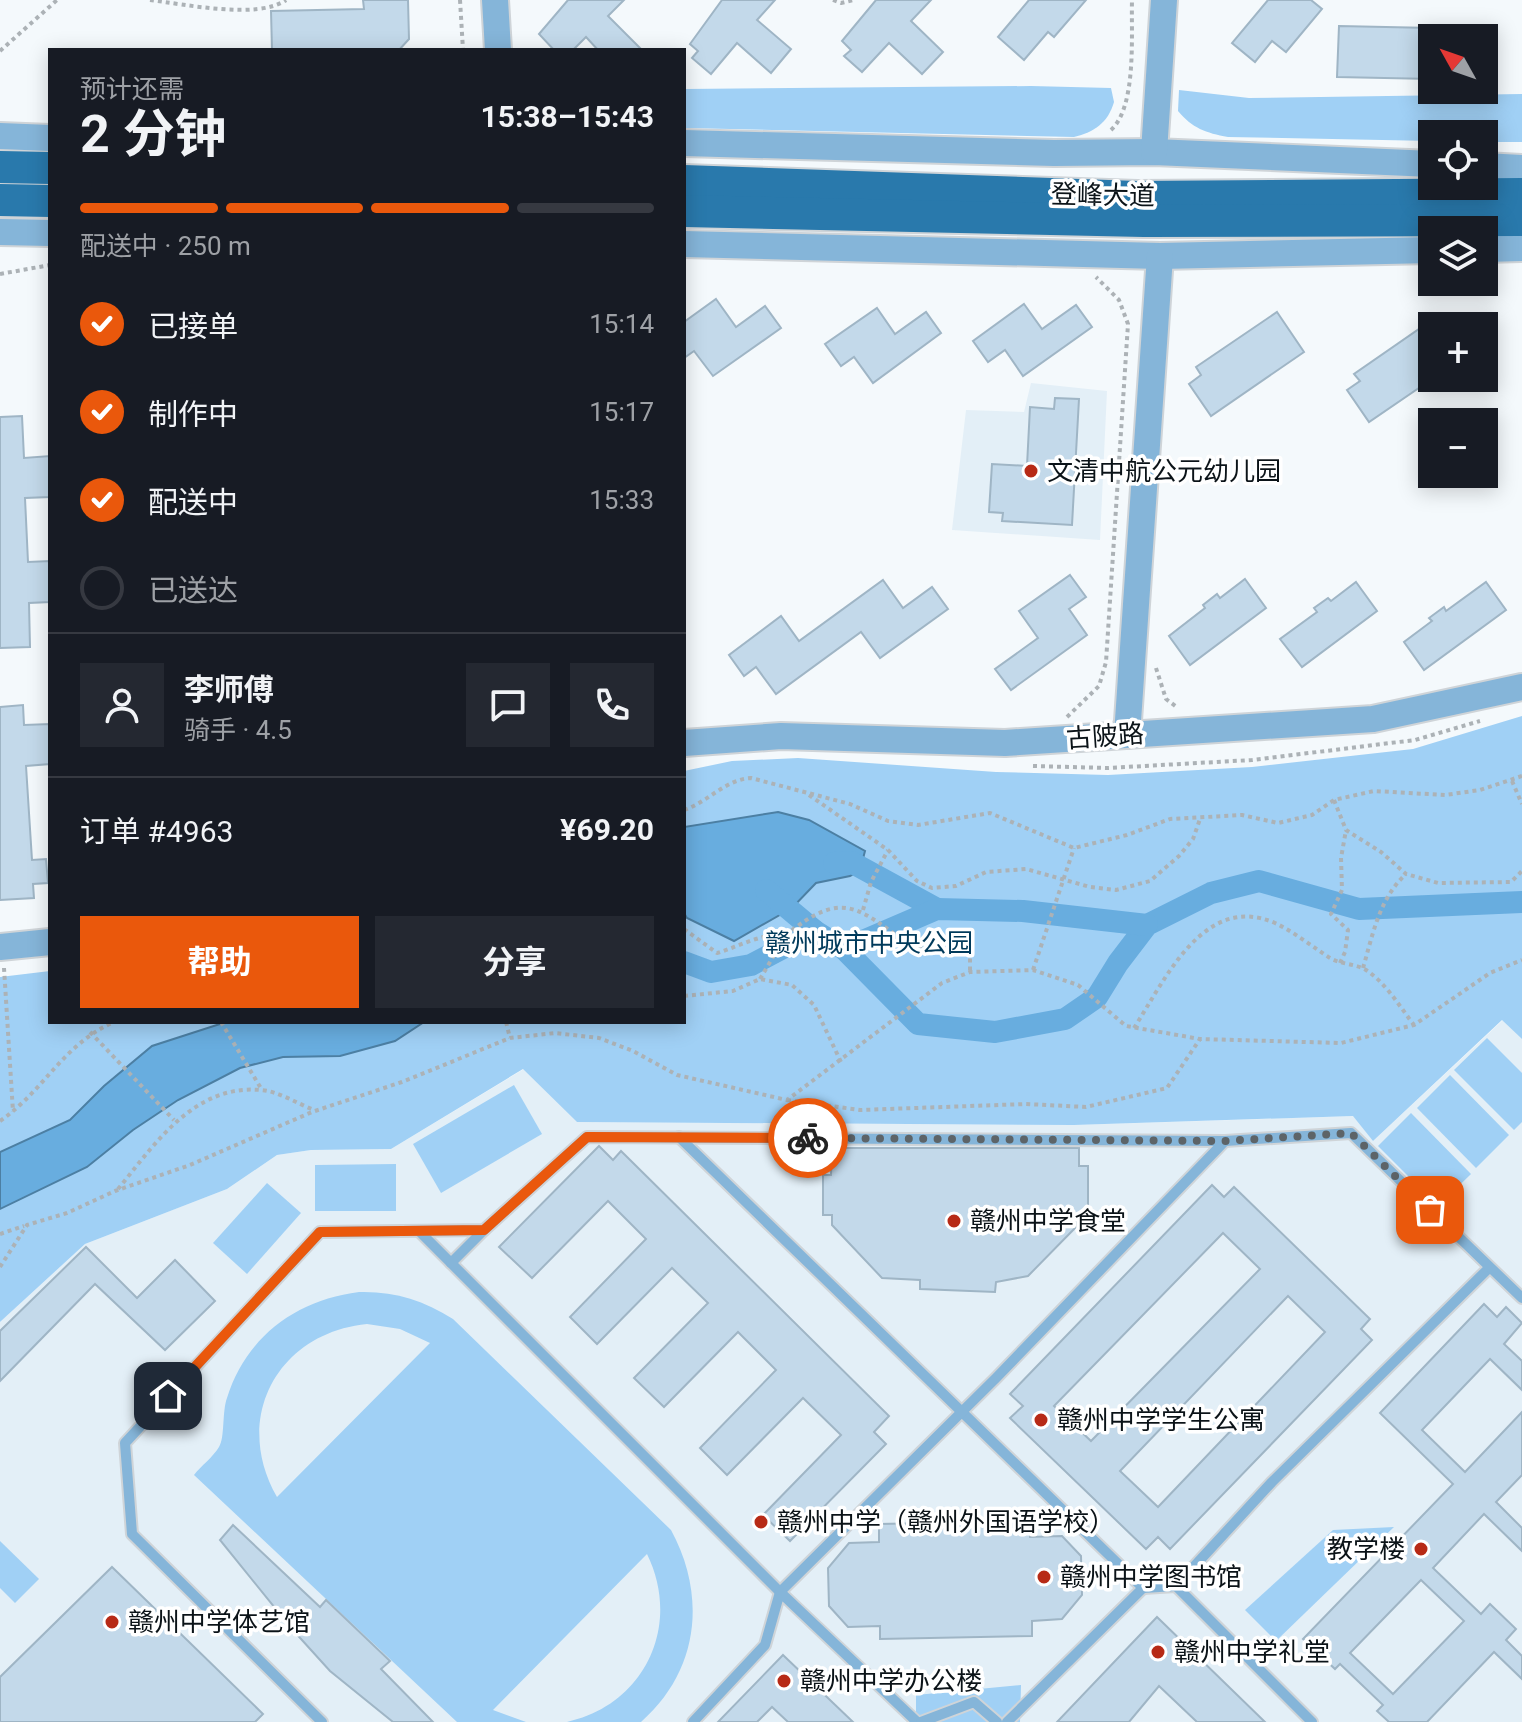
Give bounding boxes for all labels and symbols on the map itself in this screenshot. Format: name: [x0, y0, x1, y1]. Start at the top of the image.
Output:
north arrow: [1418, 24, 1498, 104]
street label: 登峰大道: [1051, 179, 1155, 211]
place label: 文清中航公元幼儿园: [1047, 456, 1281, 486]
marker: 文清中航公元幼儿园: [1022, 462, 1040, 480]
street label: 古陂路: [1065, 718, 1145, 754]
park label: 赣州城市中央公园: [765, 928, 973, 958]
courier: [768, 1098, 848, 1178]
pin: [1396, 1176, 1464, 1244]
place label: 赣州中学食堂: [970, 1206, 1126, 1236]
marker: 赣州中学食堂: [945, 1212, 963, 1230]
pin: [134, 1362, 202, 1430]
place label: 赣州中学学生公寓: [1057, 1405, 1265, 1435]
marker: 赣州中学学生公寓: [1032, 1411, 1050, 1429]
place label: 赣州中学（赣州外国语学校）: [777, 1507, 1115, 1537]
marker: 赣州中学（赣州外国语学校）: [752, 1513, 770, 1531]
place label: 教学楼: [1327, 1534, 1405, 1564]
marker: 教学楼: [1412, 1540, 1430, 1558]
place label: 赣州中学图书馆: [1060, 1562, 1242, 1592]
marker: 赣州中学图书馆: [1035, 1568, 1053, 1586]
place label: 赣州中学体艺馆: [128, 1607, 310, 1637]
marker: 赣州中学体艺馆: [103, 1613, 121, 1631]
place label: 赣州中学礼堂: [1174, 1637, 1330, 1667]
marker: 赣州中学礼堂: [1149, 1643, 1167, 1661]
place label: 赣州中学办公楼: [800, 1666, 982, 1696]
marker: 赣州中学办公楼: [775, 1672, 793, 1690]

